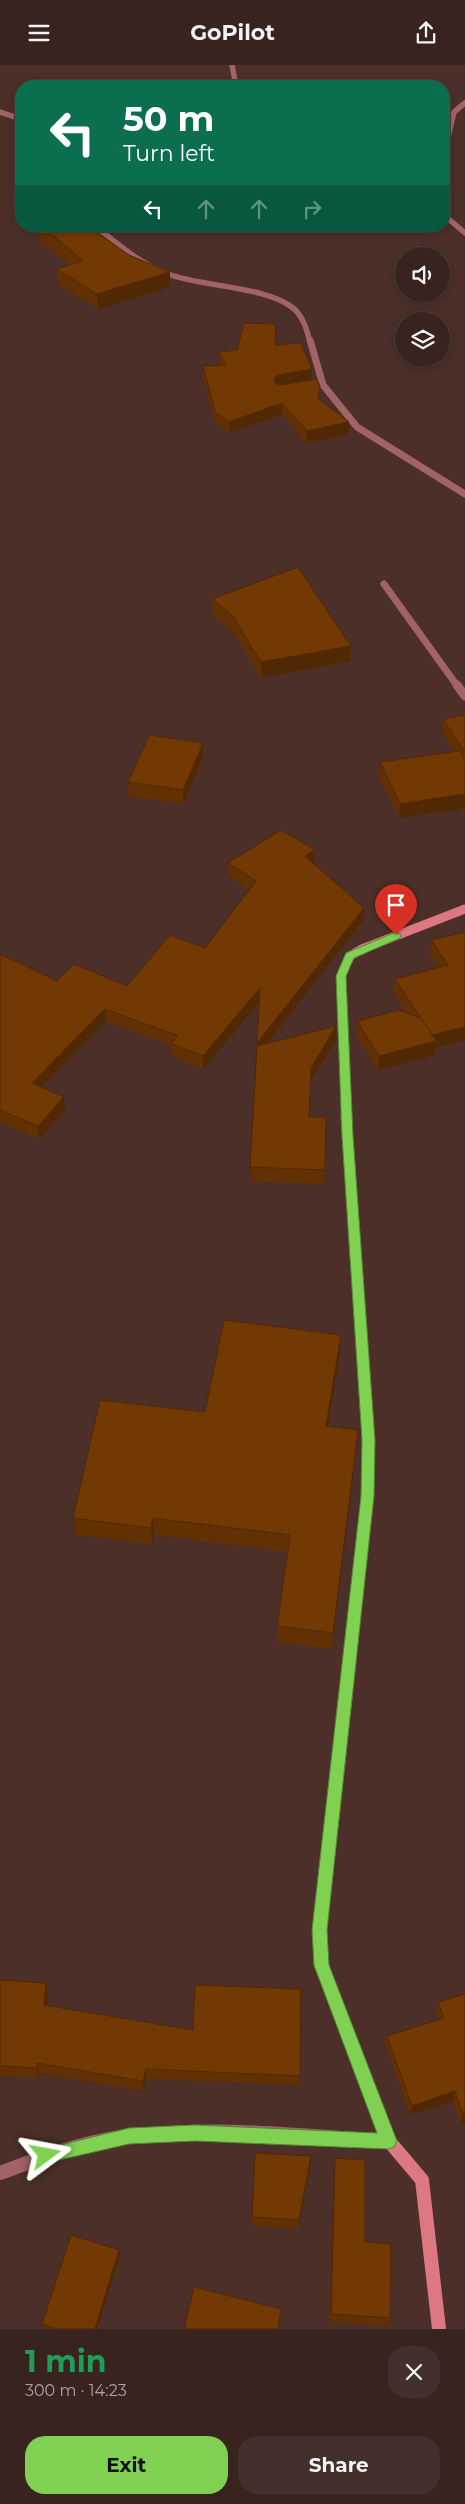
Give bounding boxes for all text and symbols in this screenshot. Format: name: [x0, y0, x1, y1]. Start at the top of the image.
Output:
icon: menu: [25, 19, 53, 47]
text: GoPilot: [190, 19, 275, 46]
icon: share: [412, 19, 440, 47]
text: 50 m: [123, 97, 214, 140]
icon: left: [40, 100, 105, 165]
text: Turn left: [123, 140, 215, 167]
icon: left: [139, 195, 167, 223]
icon: ahead: [192, 195, 220, 223]
icon: ahead: [245, 195, 273, 223]
icon: right: [298, 195, 326, 223]
map controls: [395, 247, 450, 367]
button: sound: [395, 247, 450, 302]
button: layers: [395, 312, 450, 367]
pin: [375, 884, 417, 935]
icon: arrive: [382, 891, 410, 919]
position arrow: [19, 2128, 71, 2180]
text: 1 min: [25, 2343, 106, 2380]
button: close: [388, 2346, 440, 2398]
text: 300 m · 14:23: [25, 2381, 127, 2400]
button: Exit: [25, 2436, 228, 2494]
button: Share: [238, 2436, 440, 2494]

